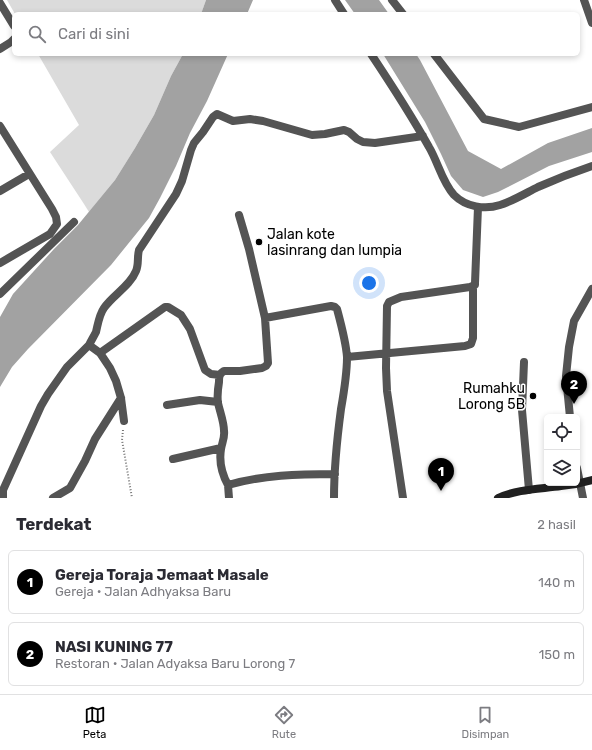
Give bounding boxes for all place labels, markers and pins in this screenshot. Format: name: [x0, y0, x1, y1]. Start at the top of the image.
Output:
place label: Jalan kote lasinrang dan lumpia: [267, 226, 402, 259]
marker: Jalan kote lasinrang dan lumpia: [254, 237, 264, 247]
pin: 2: [561, 371, 587, 404]
place label: Rumahku Lorong 5B: [458, 380, 525, 413]
marker: Rumahku Lorong 5B: [528, 391, 538, 401]
pin: 1: [428, 458, 454, 491]

